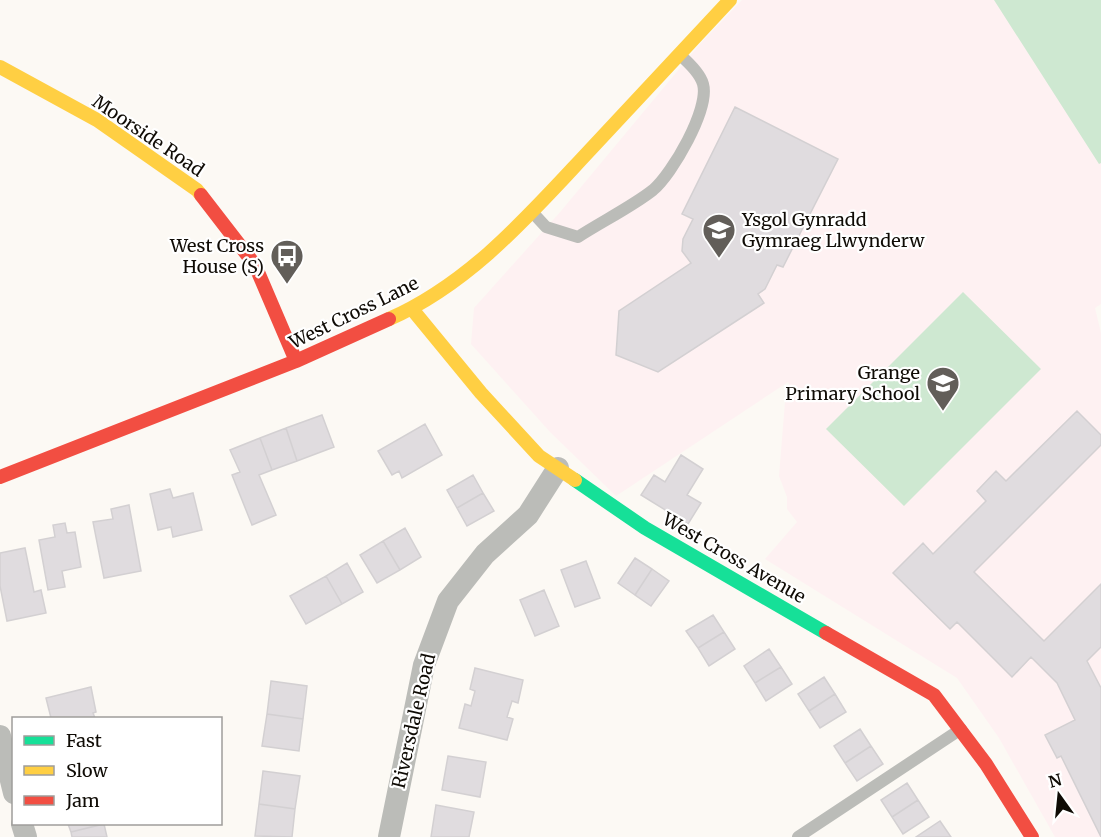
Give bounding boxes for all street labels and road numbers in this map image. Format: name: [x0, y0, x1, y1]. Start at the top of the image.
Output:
street label: Moorside Road: [88, 90, 209, 181]
street label: West Cross Lane: [284, 271, 422, 354]
street label: West Cross Avenue: [658, 507, 810, 608]
street label: Riversdale Road: [387, 651, 440, 791]

